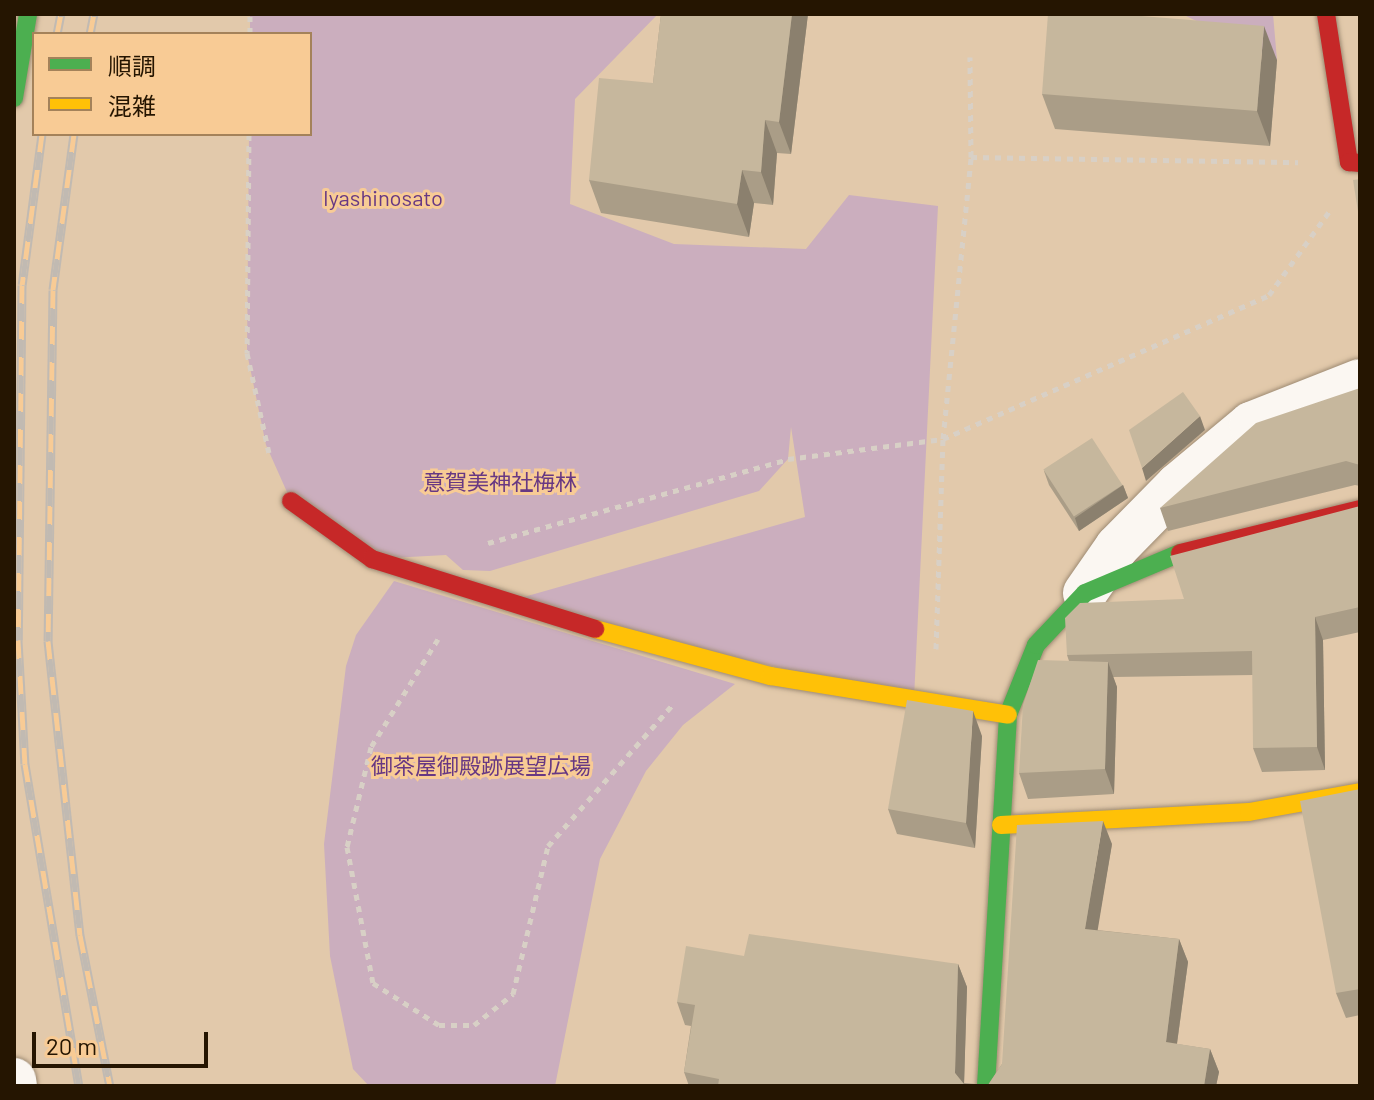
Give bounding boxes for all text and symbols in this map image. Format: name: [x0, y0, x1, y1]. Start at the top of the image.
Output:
legend: [32, 32, 312, 136]
text: 順調: [108, 51, 156, 80]
text: 混雑: [108, 91, 156, 120]
park label: Iyashinosato: [323, 185, 443, 211]
park label: 意賀美神社梅林: [423, 469, 577, 495]
park label: 御茶屋御殿跡展望広場: [371, 753, 591, 779]
scale bar: [36, 1016, 212, 1066]
text: 20 m: [46, 1031, 97, 1060]

